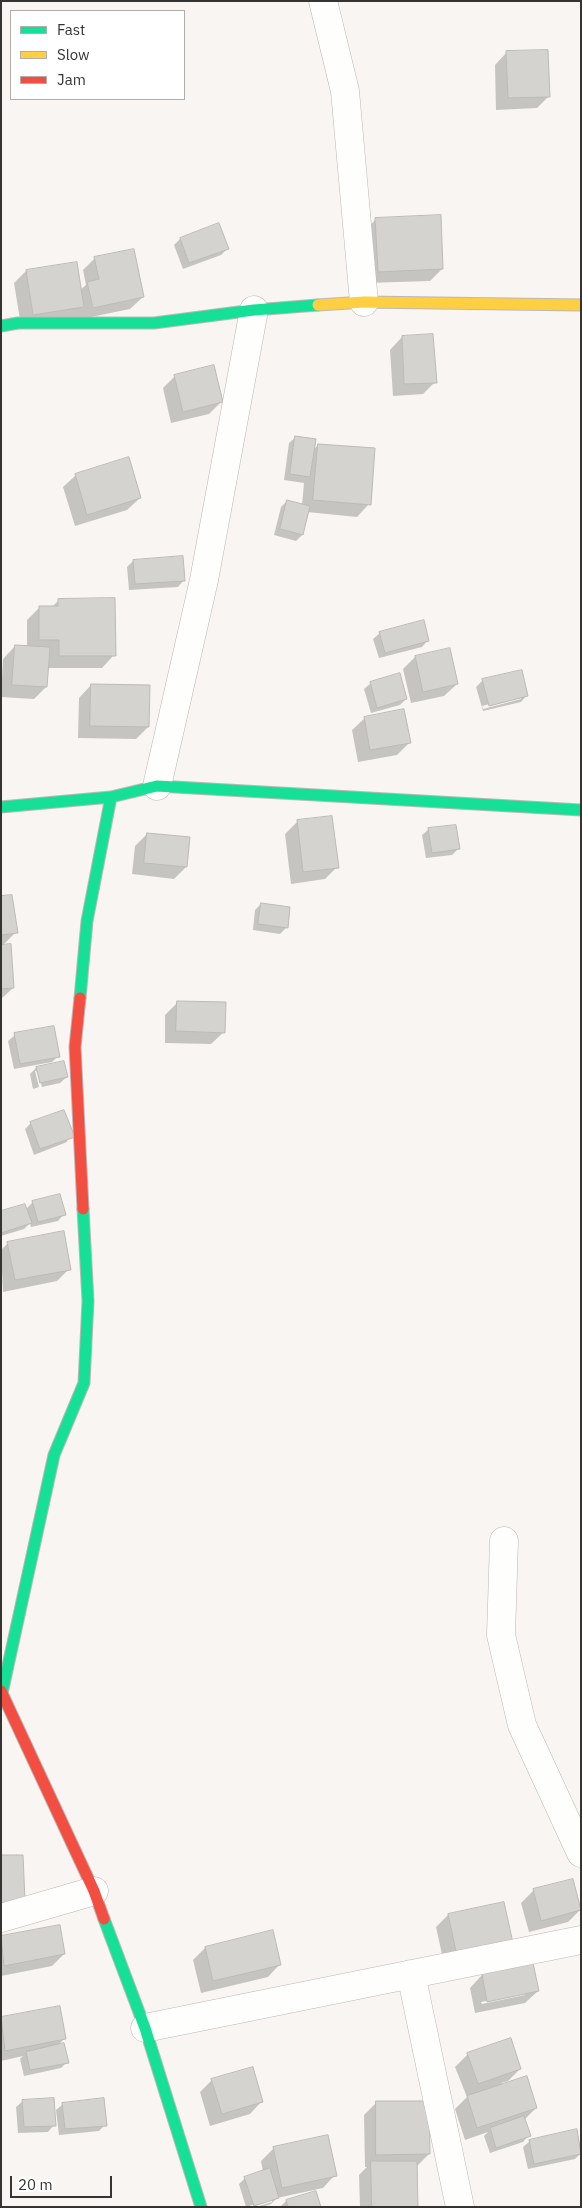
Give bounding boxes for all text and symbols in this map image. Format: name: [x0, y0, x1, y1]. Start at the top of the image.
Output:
legend: [10, 10, 185, 100]
text: Fast: [57, 20, 85, 39]
text: Slow: [57, 45, 90, 64]
text: Jam: [57, 70, 86, 89]
scale bar: [12, 2166, 115, 2198]
text: 20 m: [18, 2175, 53, 2194]

